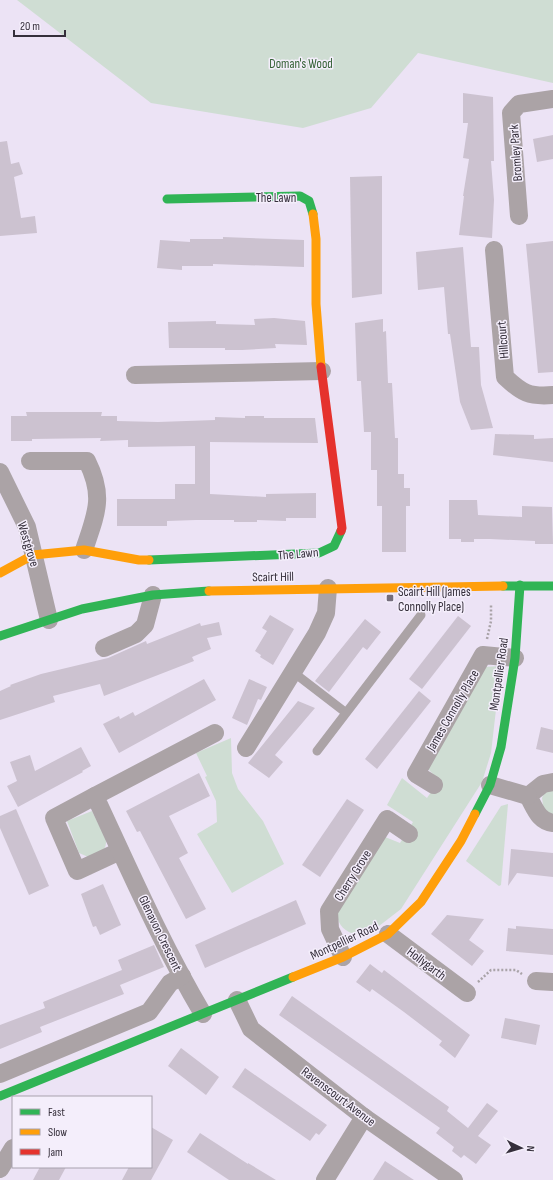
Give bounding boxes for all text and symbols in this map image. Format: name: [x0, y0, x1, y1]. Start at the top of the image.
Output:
scale bar: [14, 12, 65, 38]
text: 20 m: [20, 19, 40, 34]
park label: Doman's Wood: [269, 56, 333, 72]
street label: Bromley Park: [506, 124, 526, 182]
street label: The Lawn: [256, 190, 296, 206]
street label: Hillcourt: [493, 320, 513, 359]
street label: Westgrove: [14, 520, 42, 569]
street label: The Lawn: [277, 544, 319, 564]
street label: Scairt Hill: [252, 569, 294, 585]
place label: Scairt Hill (James Connolly Place): [398, 584, 471, 615]
marker: Scairt Hill (James Connolly Place): [385, 593, 395, 603]
street label: Montpellier Road: [486, 637, 512, 712]
street label: James Connolly Place: [423, 667, 483, 755]
street label: Cherry Grove: [331, 847, 375, 904]
street label: Glenavon Crescent: [135, 893, 185, 974]
street label: Montpellier Road: [308, 918, 381, 964]
street label: Hollygarth: [404, 944, 449, 984]
street label: Ravenscourt Avenue: [298, 1064, 379, 1130]
legend: [12, 1096, 152, 1168]
text: Fast: [48, 1105, 65, 1120]
text: Slow: [48, 1125, 67, 1140]
north arrow: [501, 1128, 541, 1168]
text: Jam: [47, 1145, 63, 1160]
text: N: [524, 1145, 537, 1152]

